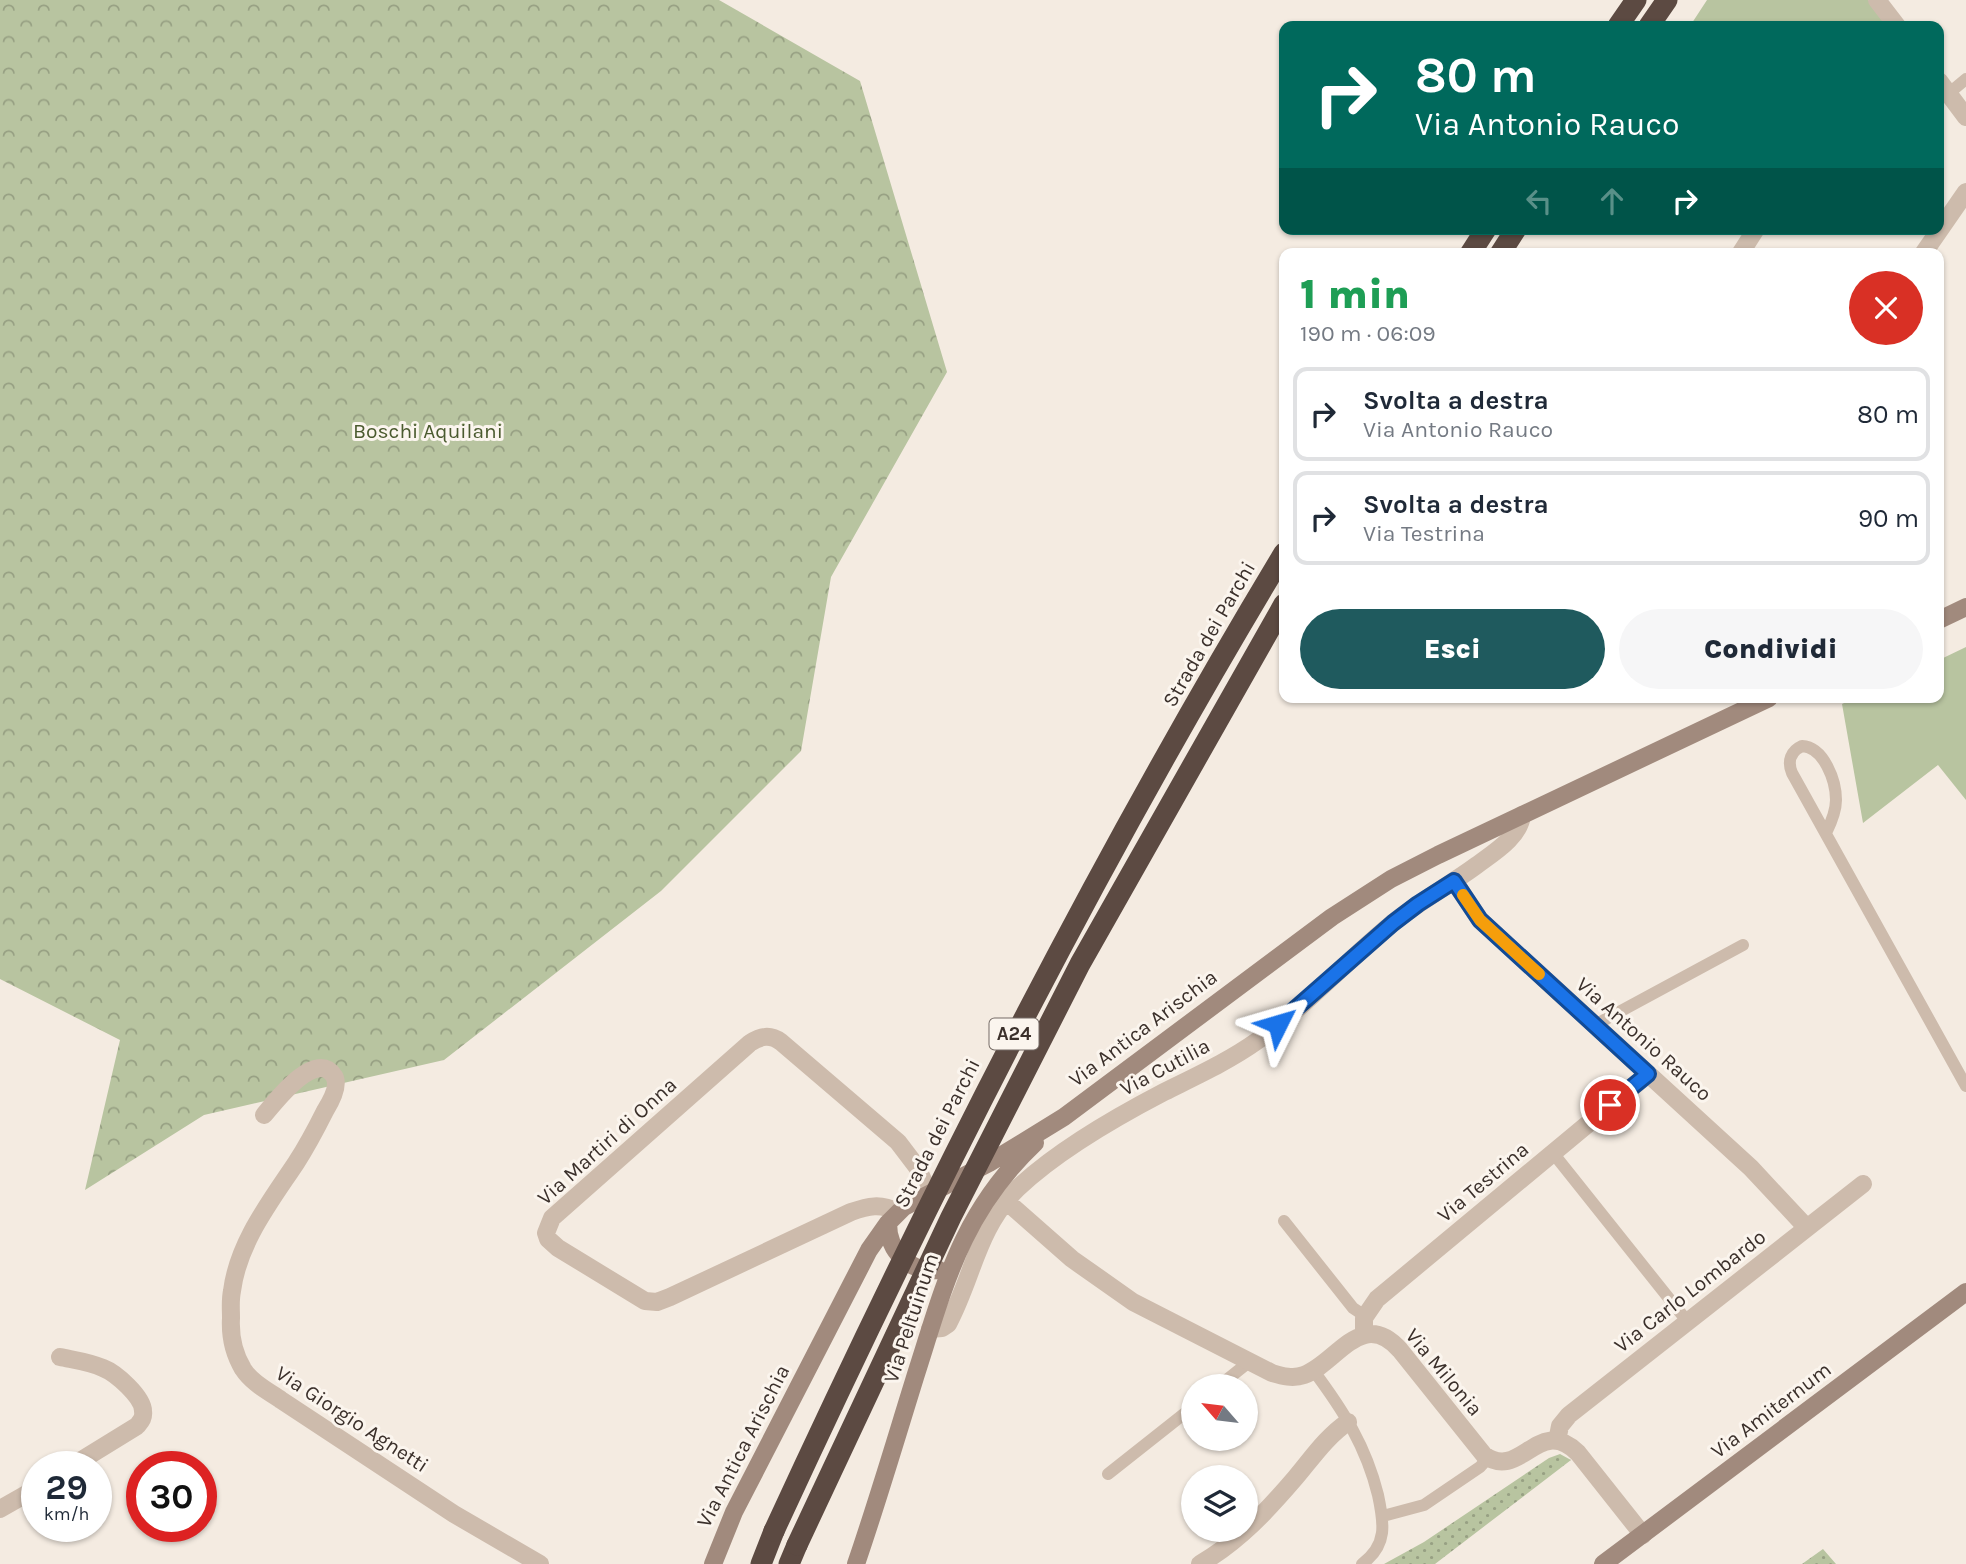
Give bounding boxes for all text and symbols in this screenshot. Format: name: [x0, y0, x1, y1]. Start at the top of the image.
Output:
text: 80 m: [1415, 47, 1537, 104]
icon: right: [1300, 49, 1391, 140]
text: Via Antonio Rauco: [1415, 106, 1680, 143]
icon: left: [1520, 182, 1558, 220]
icon: ahead: [1593, 182, 1631, 220]
icon: right: [1666, 182, 1704, 220]
text: 1 min: [1300, 269, 1410, 319]
button: close: [1849, 271, 1923, 345]
text: 190 m · 06:09: [1300, 320, 1436, 347]
text: Svolta a destra: [1363, 385, 1549, 416]
icon: right: [1304, 395, 1342, 433]
text: 80 m: [1857, 399, 1919, 430]
text: Via Antonio Rauco: [1363, 416, 1553, 443]
park label: Boschi Aquilani: [353, 419, 503, 443]
text: Svolta a destra: [1363, 489, 1549, 520]
icon: right: [1304, 499, 1342, 537]
text: 90 m: [1858, 503, 1919, 534]
text: Via Testrina: [1363, 520, 1485, 547]
street label: Strada dei Parchi: [1158, 557, 1260, 711]
button: Esci: [1300, 609, 1605, 689]
button: Condividi: [1619, 609, 1923, 689]
street label: Via Antica Arischia: [1064, 965, 1222, 1091]
street label: Via Antonio Rauco: [1571, 972, 1717, 1106]
position arrow: [1241, 987, 1315, 1061]
road number: A24: [990, 1018, 1038, 1050]
street label: Via Cutilia: [1116, 1033, 1214, 1101]
street label: Strada dei Parchi: [889, 1055, 985, 1211]
street label: Via Martiri di Onna: [533, 1072, 681, 1210]
pin: [1580, 1075, 1640, 1135]
icon: arrive: [1591, 1086, 1629, 1124]
street label: Via Testrina: [1433, 1137, 1533, 1227]
street label: Via Carlo Lombardo: [1610, 1224, 1770, 1358]
street label: Via Peltuinum: [879, 1250, 943, 1386]
street label: Via Milonia: [1401, 1323, 1487, 1421]
street label: Via Amiternum: [1706, 1357, 1836, 1463]
street label: Via Giorgio Agnetti: [271, 1361, 433, 1477]
street label: Via Antica Arischia: [692, 1361, 794, 1531]
north arrow: [1181, 1374, 1258, 1451]
map controls: [1181, 1374, 1258, 1542]
speed limit sign: 30: [126, 1451, 217, 1542]
button: layers: [1181, 1465, 1258, 1542]
text: 29: [45, 1467, 88, 1508]
text: km/h: [44, 1503, 89, 1525]

